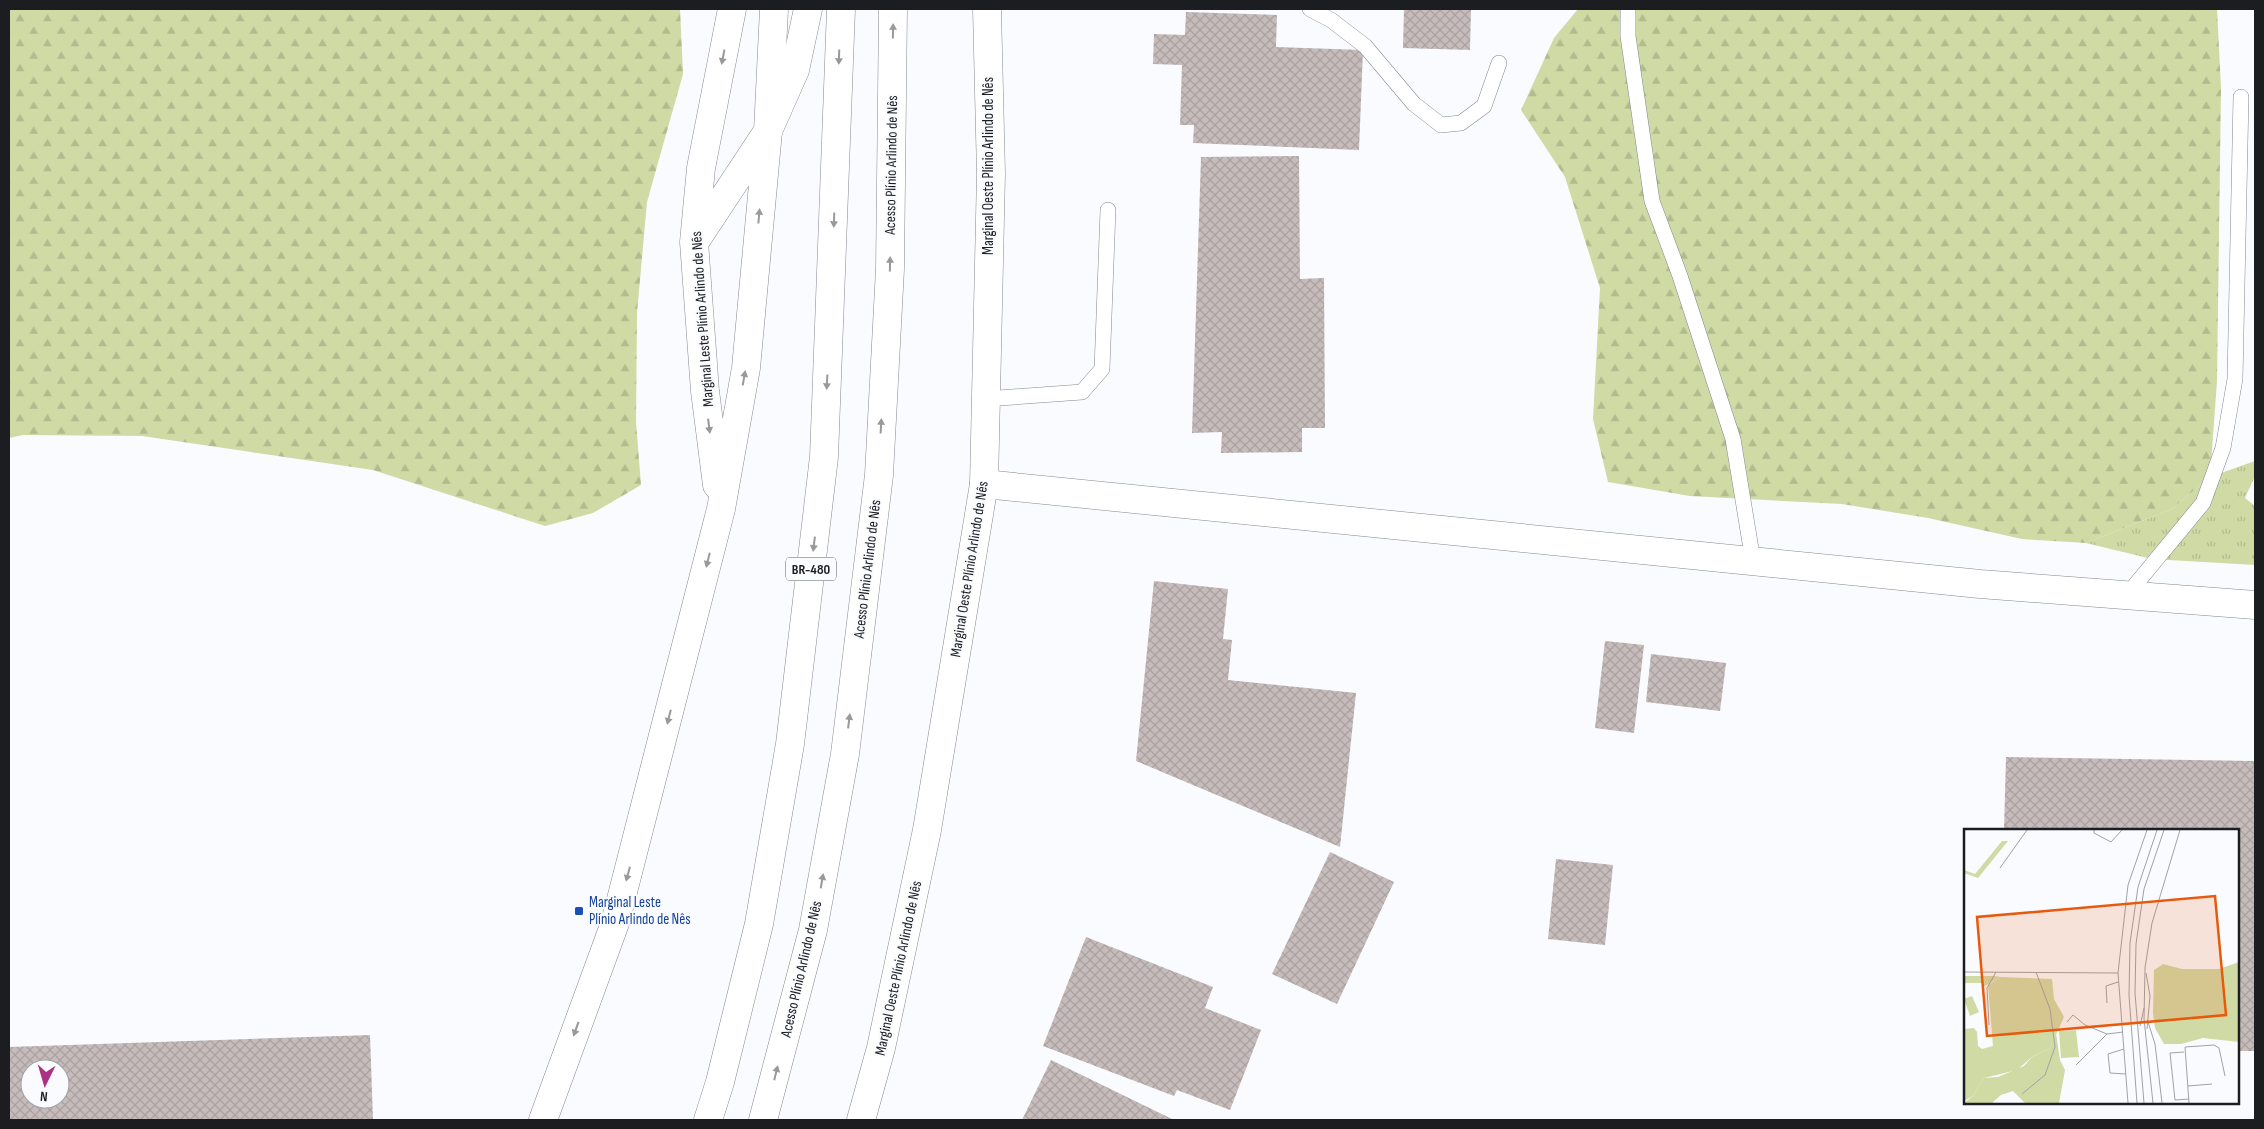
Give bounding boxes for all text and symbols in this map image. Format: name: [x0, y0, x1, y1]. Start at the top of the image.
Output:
one-way arrow: [889, 23, 897, 39]
one-way arrow: [719, 49, 727, 64]
one-way arrow: [835, 50, 843, 66]
street label: Marginal Oeste Plínio Arlindo de Nês: [979, 77, 998, 255]
street label: Acesso Plínio Arlindo de Nês: [881, 95, 902, 236]
one-way arrow: [755, 208, 763, 224]
one-way arrow: [830, 212, 838, 228]
street label: Marginal Leste Plínio Arlindo de Nês: [687, 230, 718, 407]
one-way arrow: [886, 256, 894, 272]
one-way arrow: [741, 370, 749, 386]
one-way arrow: [823, 375, 831, 391]
one-way arrow: [705, 418, 713, 434]
one-way arrow: [878, 418, 886, 434]
street label: Marginal Oeste Plínio Arlindo de Nês: [946, 480, 993, 659]
street label: Acesso Plínio Arlindo de Nês: [849, 499, 885, 640]
one-way arrow: [810, 536, 818, 552]
one-way arrow: [704, 552, 712, 567]
road number: BR-480: [786, 558, 836, 580]
one-way arrow: [665, 710, 673, 725]
one-way arrow: [845, 713, 853, 729]
inset map: [1964, 829, 2239, 1104]
one-way arrow: [624, 867, 632, 882]
one-way arrow: [818, 873, 826, 889]
street label: Marginal Oeste Plínio Arlindo de Nês: [871, 879, 926, 1057]
place label: Marginal Leste Plínio Arlindo de Nês: [589, 893, 691, 929]
street label: Acesso Plínio Arlindo de Nês: [776, 899, 826, 1040]
marker: Marginal Leste Plínio Arlindo de Nês: [573, 905, 585, 917]
one-way arrow: [572, 1021, 579, 1036]
north arrow: [20, 1059, 70, 1109]
one-way arrow: [772, 1066, 780, 1081]
text: N: [39, 1088, 48, 1105]

